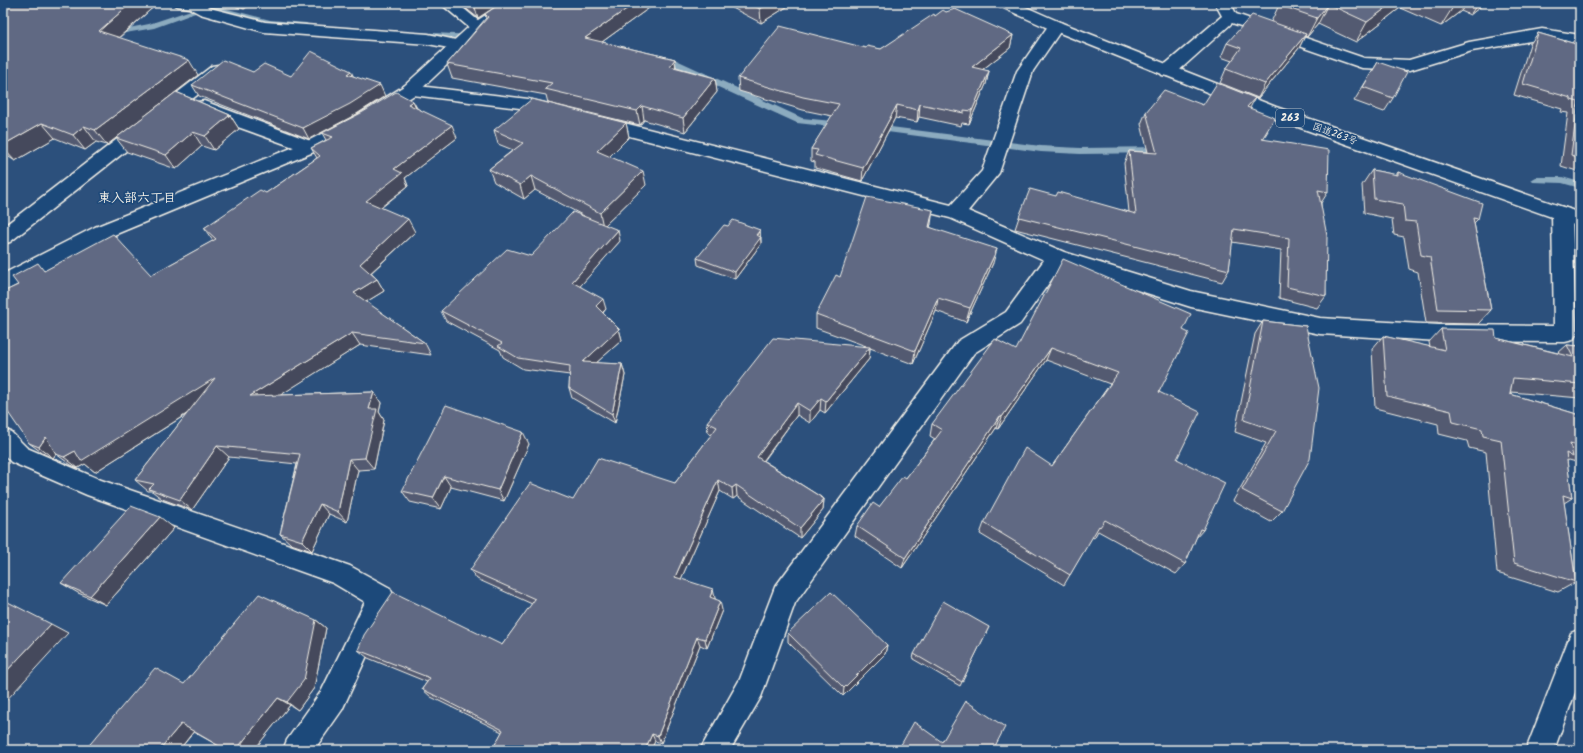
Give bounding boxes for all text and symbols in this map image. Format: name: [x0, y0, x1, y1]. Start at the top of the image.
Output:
road number: 263: [1276, 109, 1304, 127]
street label: 国道263号: [1310, 118, 1360, 150]
district label: 東入部六丁目: [98, 188, 176, 209]

